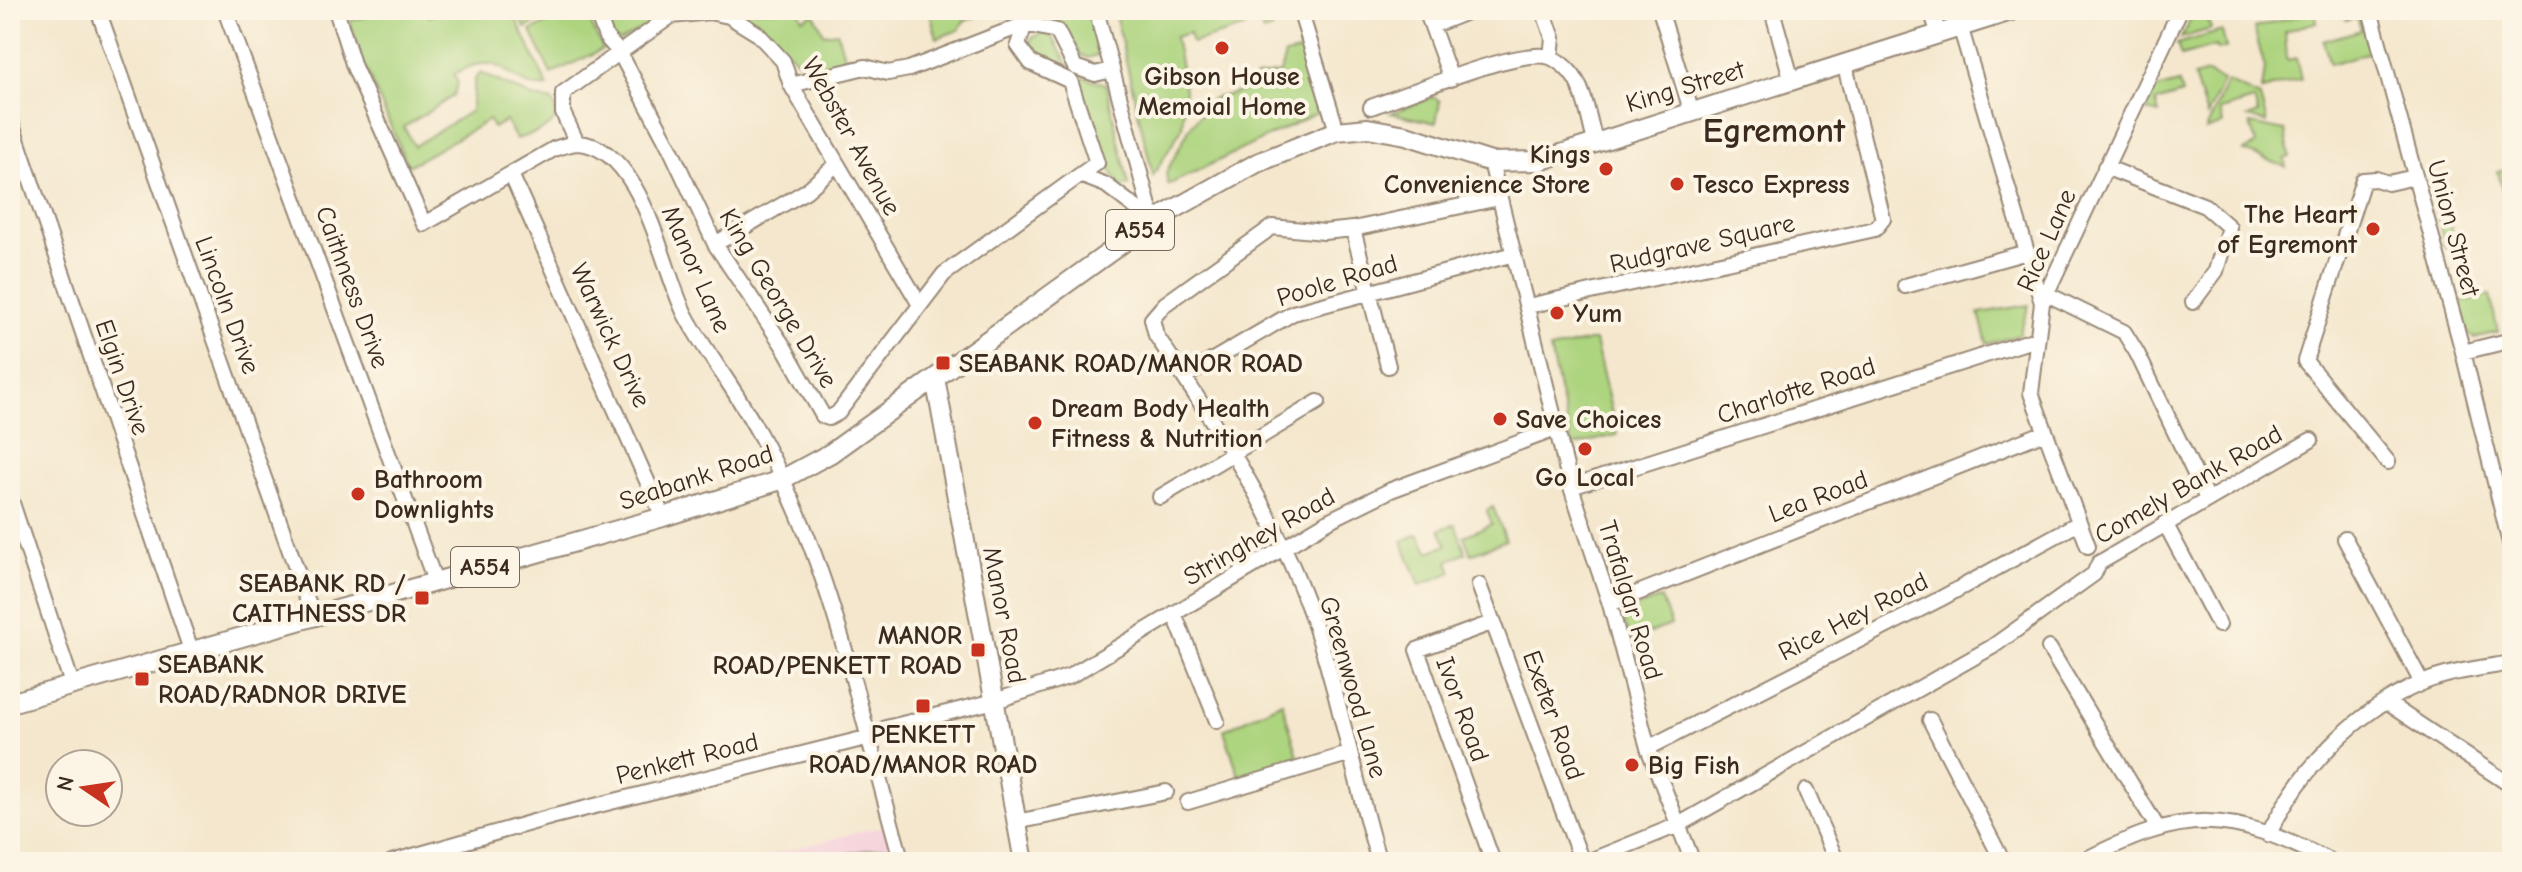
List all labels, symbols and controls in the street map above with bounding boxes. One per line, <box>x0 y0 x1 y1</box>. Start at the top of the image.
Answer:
marker: Gibson House Memoial Home <box>1213 39 1231 57</box>
street label: Webster Avenue <box>795 52 907 221</box>
street label: King Street <box>1622 54 1750 119</box>
place label: Gibson House Memoial Home <box>1138 62 1306 122</box>
district label: Egremont <box>1703 111 1846 151</box>
place label: Kings Convenience Store <box>1384 140 1590 200</box>
street label: Union Street <box>2420 157 2486 301</box>
marker: Kings Convenience Store <box>1597 160 1615 178</box>
place label: Tesco Express <box>1693 170 1850 200</box>
marker: Tesco Express <box>1668 175 1686 193</box>
street label: Rice Lane <box>2011 185 2083 296</box>
place label: The Heart of Egremont <box>2217 200 2357 260</box>
street label: Manor Lane <box>655 201 737 338</box>
street label: Caithness Drive <box>309 202 395 373</box>
street label: King George Drive <box>713 203 843 394</box>
street label: Rudgrave Square <box>1607 208 1798 280</box>
road number: A554 <box>1106 210 1174 250</box>
marker: The Heart of Egremont <box>2364 220 2382 238</box>
street label: Lincoln Drive <box>188 232 266 378</box>
street label: Poole Road <box>1273 248 1401 314</box>
street label: Warwick Drive <box>564 259 657 412</box>
place label: Yum <box>1573 299 1622 329</box>
marker: Yum <box>1548 304 1566 322</box>
street label: Elgin Drive <box>88 316 156 439</box>
place label: SEABANK ROAD/MANOR ROAD <box>959 349 1303 379</box>
street label: Charlotte Road <box>1713 351 1879 431</box>
marker: SEABANK ROAD/MANOR ROAD <box>934 354 952 372</box>
place label: Dream Body Health Fitness & Nutrition <box>1051 394 1270 454</box>
place label: Save Choices <box>1516 405 1661 435</box>
marker: Save Choices <box>1491 410 1509 428</box>
marker: Dream Body Health Fitness & Nutrition <box>1026 414 1044 432</box>
street label: Comely Bank Road <box>2089 419 2288 551</box>
street label: Seabank Road <box>616 439 777 517</box>
marker: Go Local <box>1576 440 1594 458</box>
place label: Go Local <box>1535 463 1635 493</box>
street label: Lea Road <box>1765 464 1872 530</box>
place label: Bathroom Downlights <box>374 465 494 525</box>
street label: Stringhey Road <box>1179 481 1340 592</box>
marker: Bathroom Downlights <box>349 485 367 503</box>
street label: Trafalgar Road <box>1592 517 1669 684</box>
street label: Manor Road <box>976 544 1032 686</box>
road number: A554 <box>451 547 519 587</box>
street label: Rice Hey Road <box>1774 566 1933 667</box>
place label: SEABANK RD / CAITHNESS DR <box>232 569 406 629</box>
marker: SEABANK RD / CAITHNESS DR <box>413 589 431 607</box>
street label: Greenwood Lane <box>1313 593 1393 781</box>
place label: MANOR ROAD/PENKETT ROAD <box>713 621 962 681</box>
marker: MANOR ROAD/PENKETT ROAD <box>969 641 987 659</box>
street label: Exeter Road <box>1516 647 1590 784</box>
place label: SEABANK ROAD/RADNOR DRIVE <box>158 650 406 710</box>
street label: Ivor Road <box>1429 653 1495 766</box>
marker: SEABANK ROAD/RADNOR DRIVE <box>133 670 151 688</box>
marker: PENKETT ROAD/MANOR ROAD <box>914 697 932 715</box>
place label: PENKETT ROAD/MANOR ROAD <box>809 720 1037 780</box>
street label: Penkett Road <box>613 727 762 791</box>
north arrow <box>44 748 124 828</box>
place label: Big Fish <box>1648 751 1740 781</box>
marker: Big Fish <box>1623 756 1641 774</box>
text: N <box>51 774 80 794</box>

